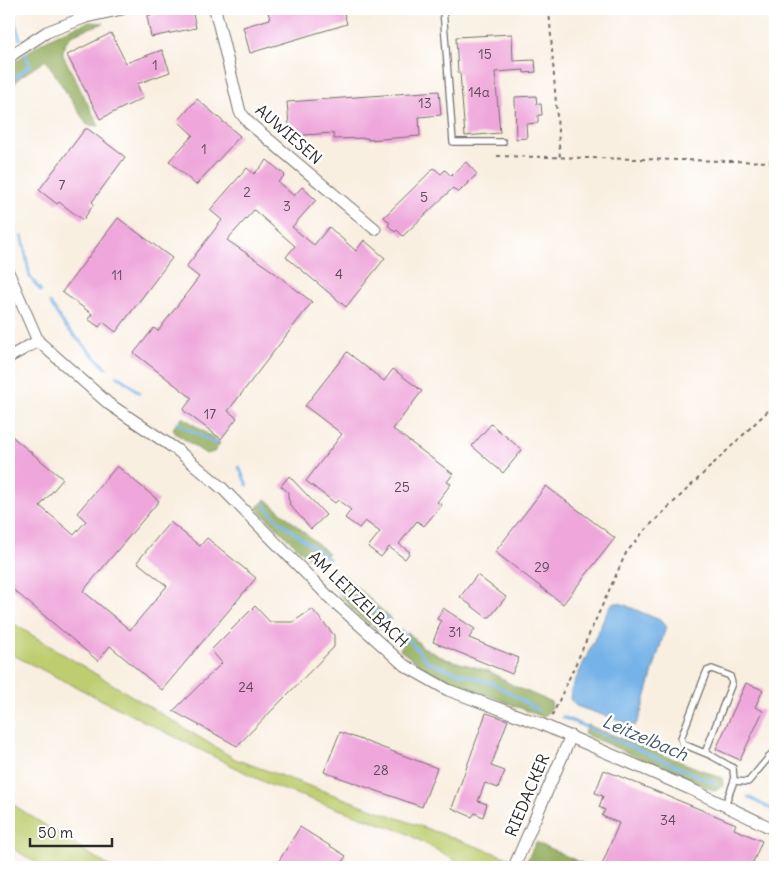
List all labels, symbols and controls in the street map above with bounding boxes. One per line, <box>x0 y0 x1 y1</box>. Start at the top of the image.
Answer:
house number: 15 <box>478 45 492 63</box>
house number: 1 <box>152 56 158 74</box>
house number: 14a <box>468 83 490 101</box>
house number: 13 <box>418 94 432 112</box>
street label: AUWIESEN <box>252 100 326 168</box>
house number: 1 <box>201 140 207 158</box>
house number: 7 <box>59 176 66 194</box>
house number: 2 <box>243 183 251 201</box>
house number: 5 <box>420 188 428 206</box>
house number: 3 <box>283 197 291 215</box>
house number: 4 <box>335 265 343 283</box>
house number: 11 <box>111 266 123 284</box>
house number: 17 <box>204 405 216 423</box>
house number: 25 <box>394 478 410 496</box>
street label: AM LEITZELBACH <box>305 547 413 651</box>
house number: 29 <box>534 558 550 576</box>
house number: 31 <box>448 623 462 641</box>
house number: 24 <box>238 678 254 696</box>
water label: Leitzelbach <box>599 709 692 766</box>
street label: RIEDACKER <box>501 751 553 839</box>
house number: 28 <box>373 761 389 779</box>
house number: 34 <box>660 811 676 829</box>
scale bar <box>30 816 112 848</box>
text: 50 m <box>38 823 73 842</box>

